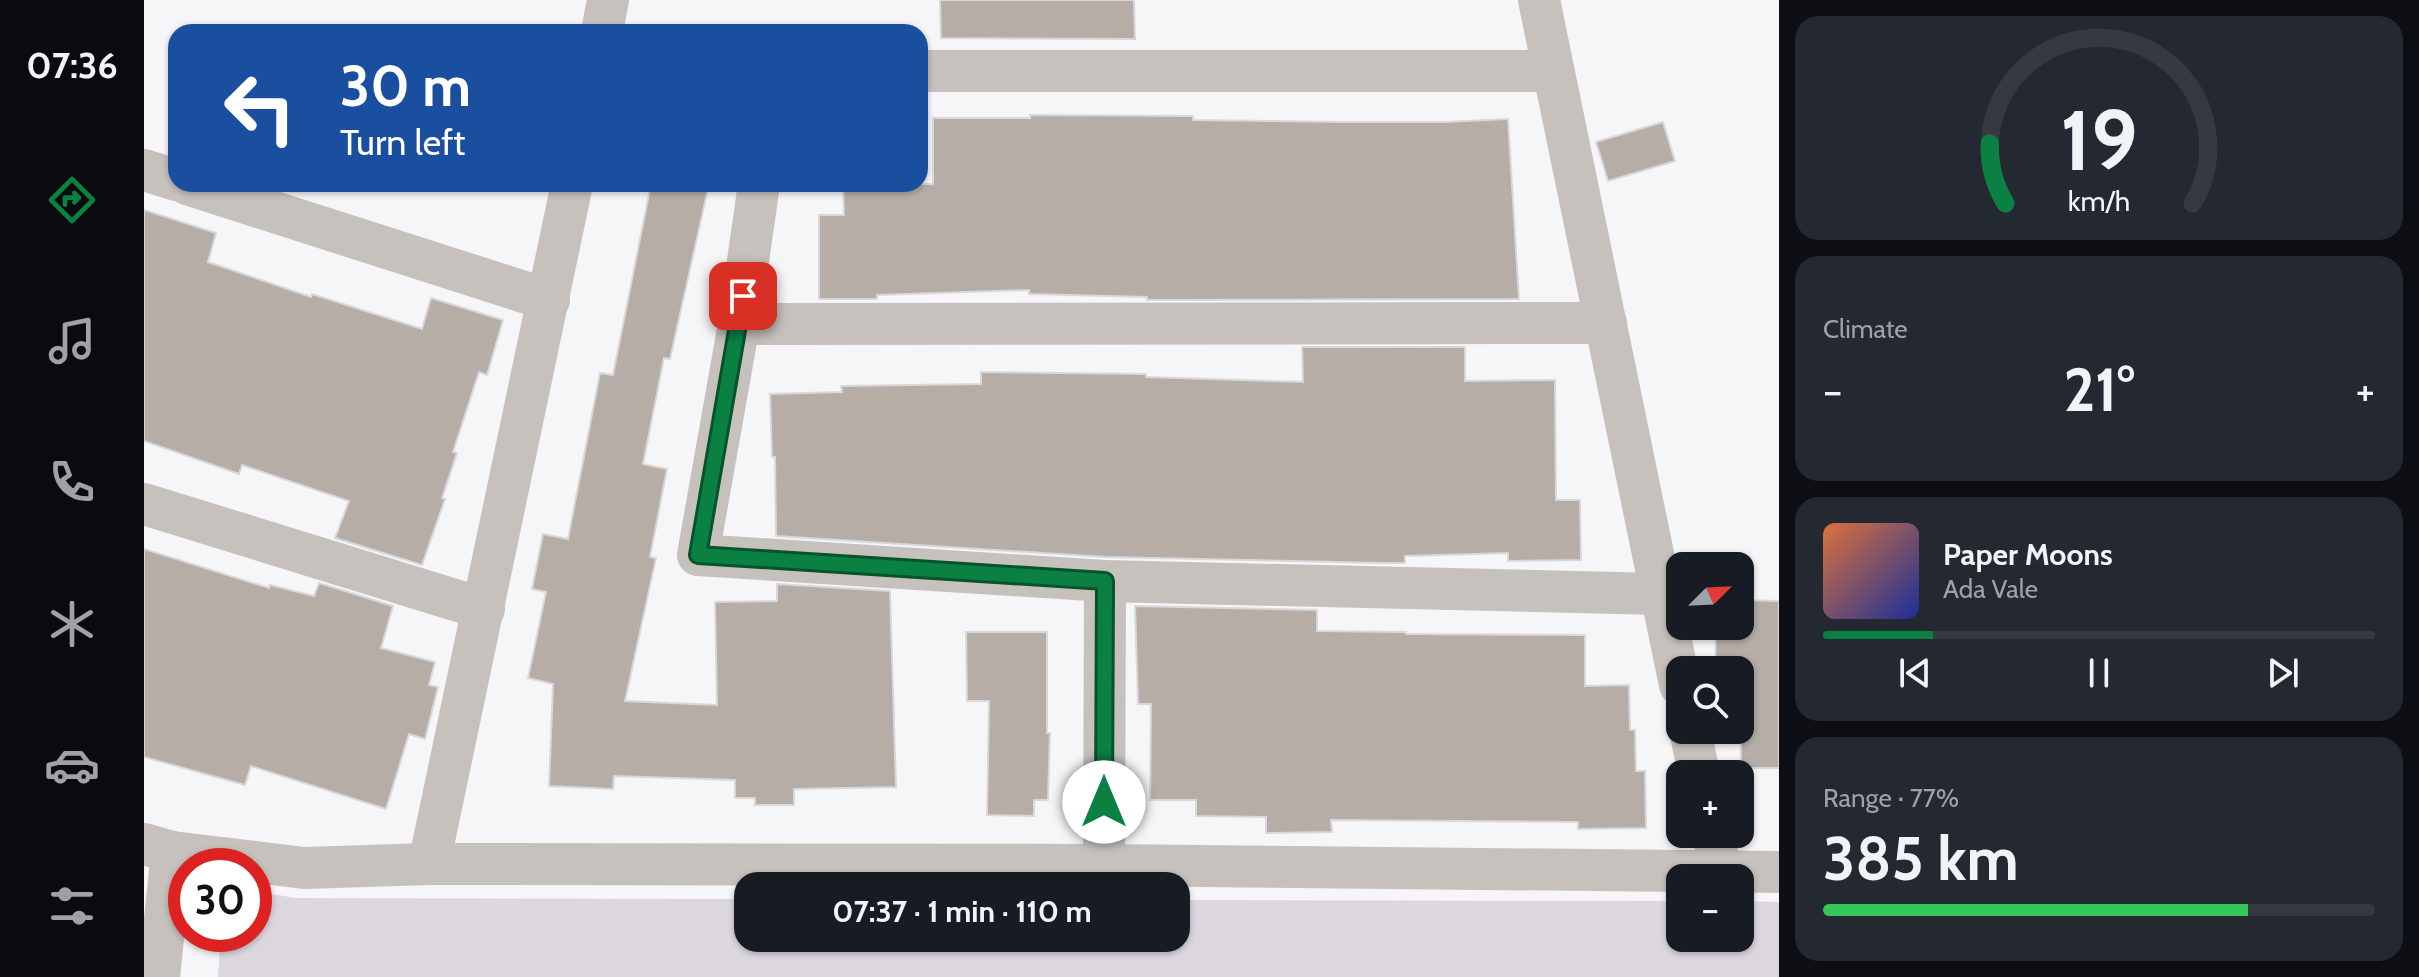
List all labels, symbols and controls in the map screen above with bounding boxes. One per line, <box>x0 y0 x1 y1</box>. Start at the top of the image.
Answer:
text: 07:36 <box>26 43 118 87</box>
text: 30 m <box>340 52 471 120</box>
icon: left <box>208 56 312 160</box>
text: 19 <box>2060 90 2138 191</box>
text: Turn left <box>340 120 465 164</box>
icon: directions <box>44 172 100 228</box>
text: km/h <box>2068 183 2130 218</box>
pin <box>709 262 777 330</box>
icon: arrive <box>721 274 765 318</box>
icon: music <box>44 313 100 369</box>
text: Climate <box>1823 313 1908 345</box>
text: 21° <box>2063 353 2135 426</box>
text: − <box>1823 364 1842 417</box>
text: + <box>2356 364 2375 417</box>
icon: phone <box>44 454 100 510</box>
text: Paper Moons <box>1943 536 2113 573</box>
north arrow <box>1666 552 1754 640</box>
map controls <box>1666 552 1754 952</box>
text: Ada Vale <box>1943 573 2038 605</box>
icon: climate <box>44 596 100 652</box>
icon: previous <box>1893 651 1937 695</box>
icon: pause <box>2077 651 2121 695</box>
icon: next <box>2261 651 2305 695</box>
button: search <box>1666 656 1754 744</box>
icon: car <box>44 737 100 793</box>
position arrow <box>1062 760 1146 844</box>
button: + <box>1666 760 1754 848</box>
text: Range · 77% <box>1823 782 1959 814</box>
text: 385 km <box>1823 822 2019 895</box>
speed limit sign: 30 <box>168 848 272 952</box>
button: − <box>1666 864 1754 952</box>
icon: filters <box>44 878 100 934</box>
text: 07:37 · 1 min · 110 m <box>832 893 1092 930</box>

